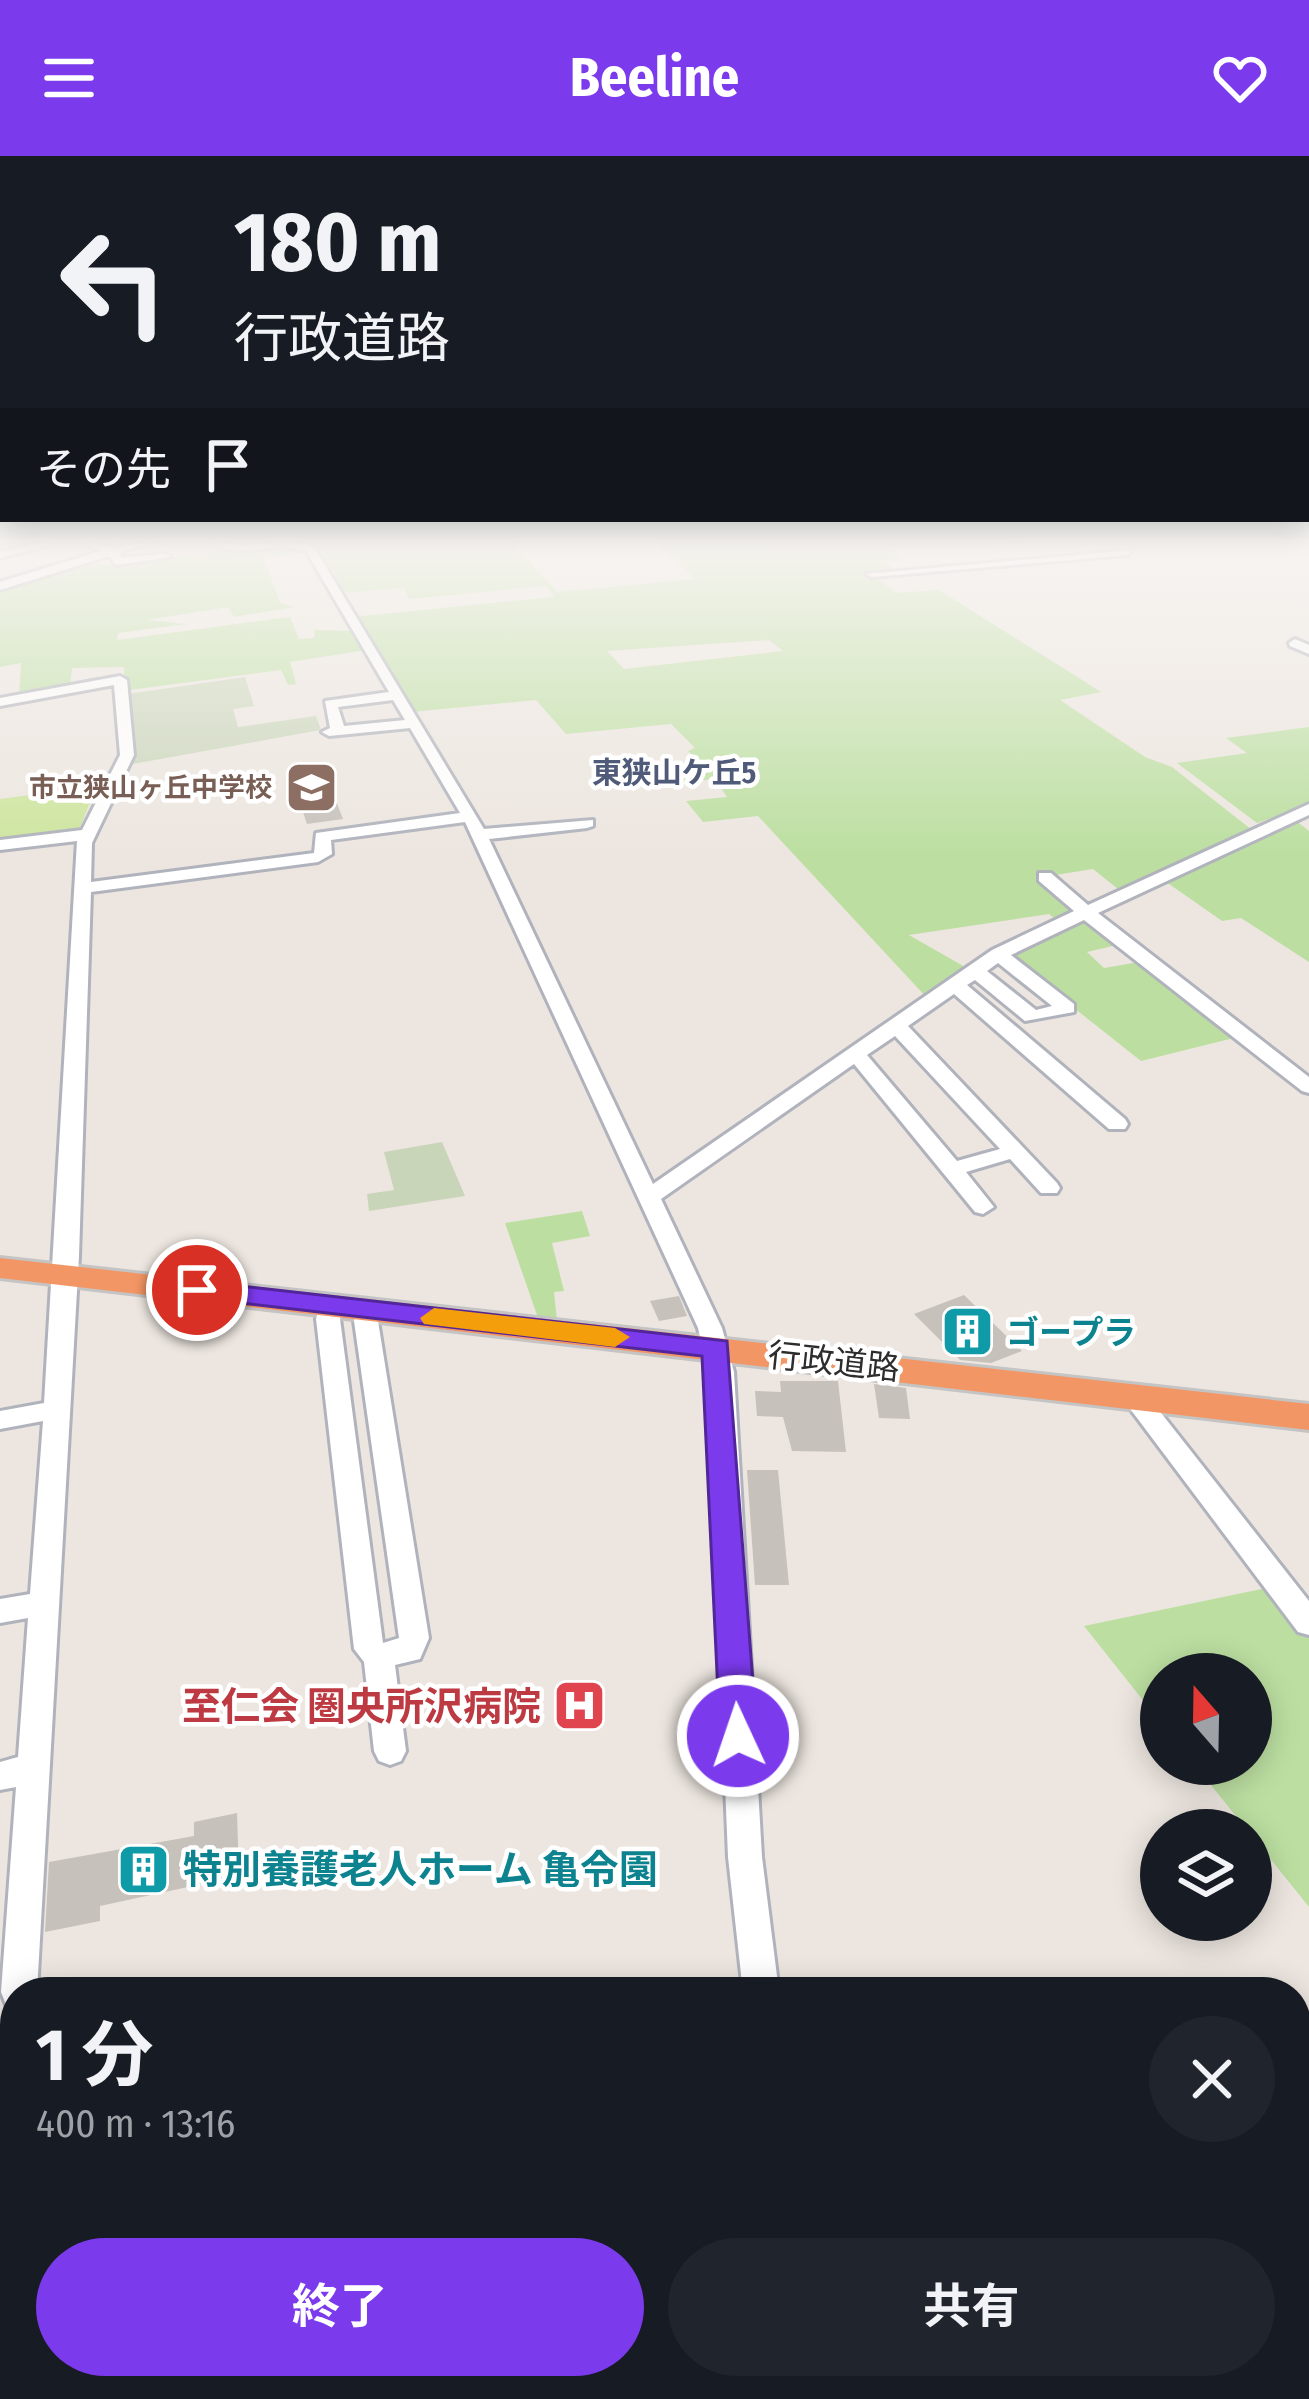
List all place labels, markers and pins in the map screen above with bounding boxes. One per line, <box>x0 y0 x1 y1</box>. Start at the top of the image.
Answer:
school or university icon: 市立狭山ヶ丘中学校 <box>283 760 339 816</box>
place label: 市立狭山ヶ丘中学校 <box>29 772 272 804</box>
pin <box>146 1239 248 1341</box>
building icon: ゴープラ <box>939 1304 995 1360</box>
place label: ゴープラ <box>1006 1313 1136 1353</box>
hospital icon: 至仁会 圏央所沢病院 <box>552 1678 608 1734</box>
place label: 至仁会 圏央所沢病院 <box>182 1684 541 1730</box>
building icon: 特別養護老人ホーム 亀令園 <box>116 1841 172 1897</box>
place label: 特別養護老人ホーム 亀令園 <box>183 1847 658 1893</box>

